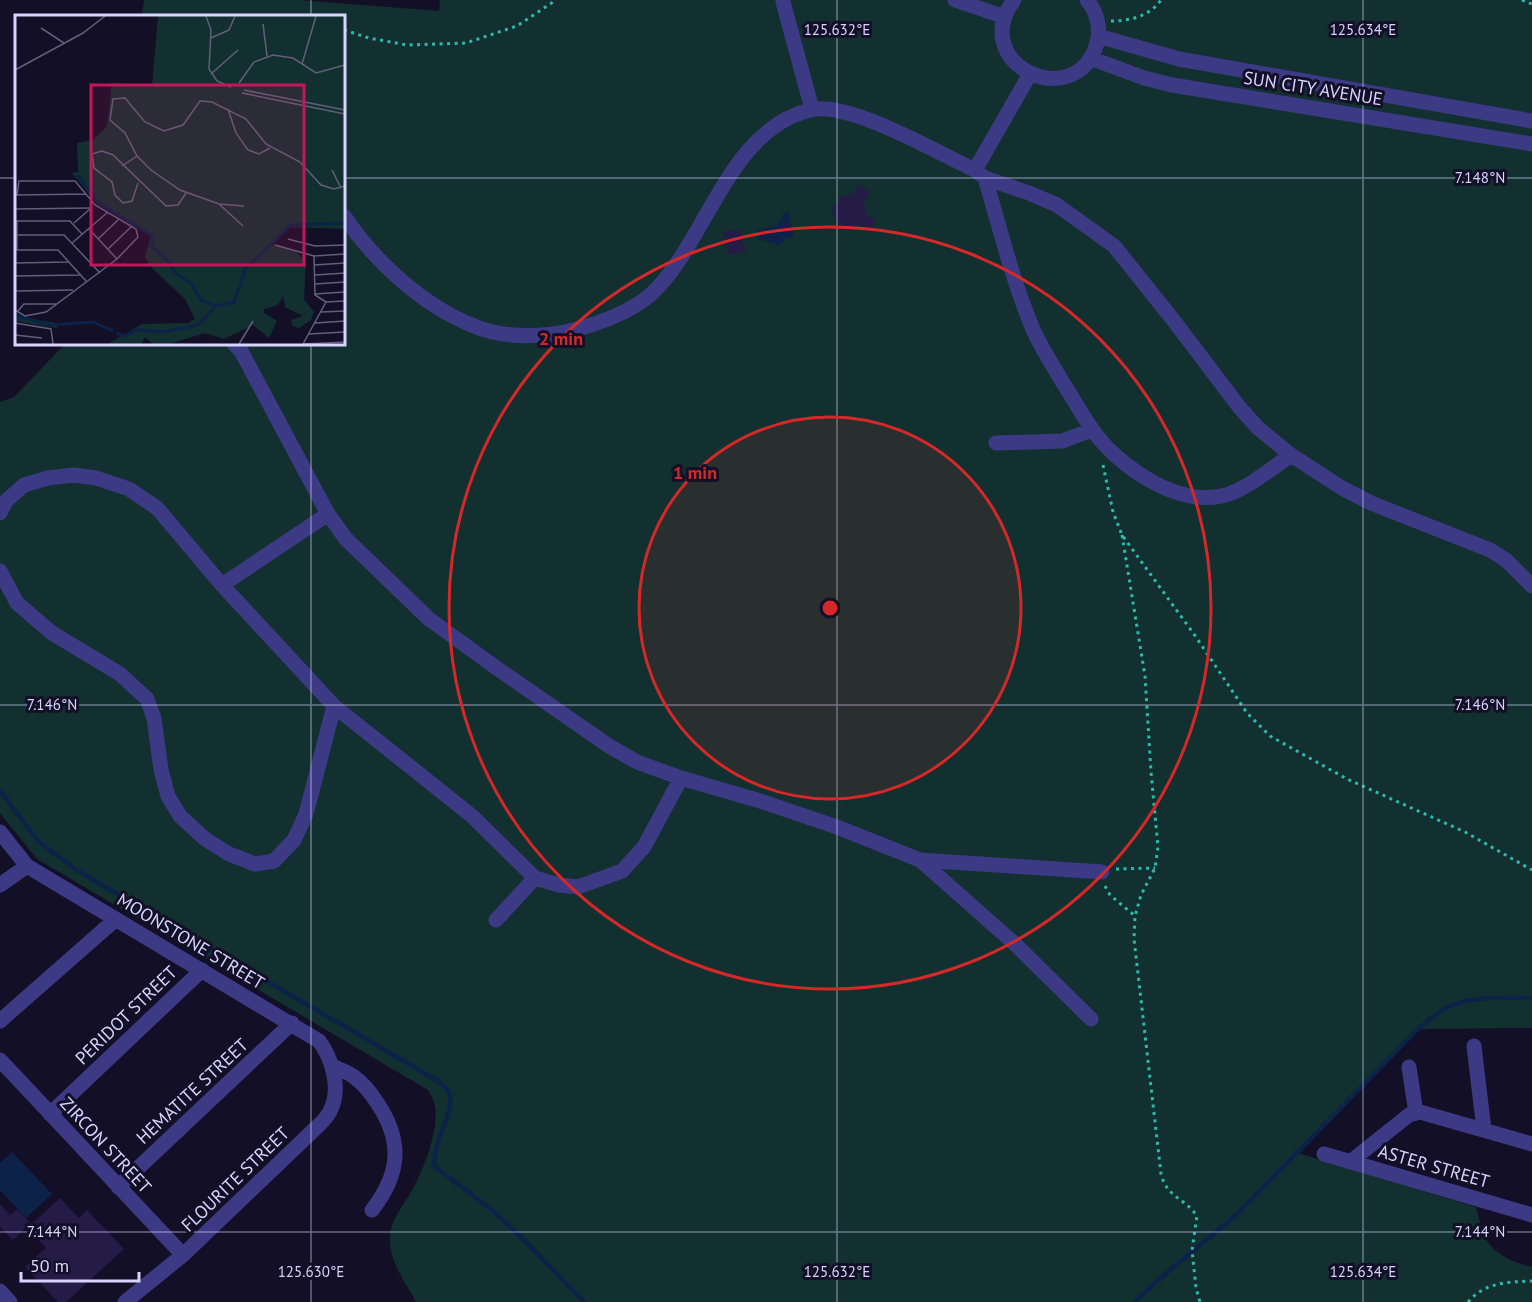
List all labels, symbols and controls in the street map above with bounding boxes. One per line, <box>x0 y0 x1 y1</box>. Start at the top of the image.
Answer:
inset map <box>15 15 345 345</box>
text: 125.632°E <box>804 20 870 39</box>
text: 125.634°E <box>1330 20 1396 39</box>
street label: SUN CITY AVENUE <box>1242 66 1384 110</box>
text: 7.148°N <box>1455 168 1505 187</box>
text: 2 min <box>539 327 583 350</box>
text: 1 min <box>673 461 717 484</box>
centre of rings <box>820 598 840 618</box>
text: 7.146°N <box>27 695 77 714</box>
text: 7.146°N <box>1455 695 1505 714</box>
street label: MOONSTONE STREET <box>113 888 269 994</box>
street label: PERIDOT STREET <box>70 961 182 1069</box>
street label: HEMATITE STREET <box>131 1033 253 1149</box>
street label: ZIRCON STREET <box>55 1092 157 1198</box>
street label: FLOURITE STREET <box>176 1122 294 1236</box>
street label: ASTER STREET <box>1376 1139 1492 1193</box>
text: 7.144°N <box>27 1222 77 1241</box>
text: 7.144°N <box>1455 1222 1505 1241</box>
scale bar <box>21 1245 140 1283</box>
text: 50 m <box>30 1254 69 1277</box>
text: 125.630°E <box>278 1262 344 1281</box>
text: 125.632°E <box>804 1262 870 1281</box>
text: 125.634°E <box>1330 1262 1396 1281</box>

